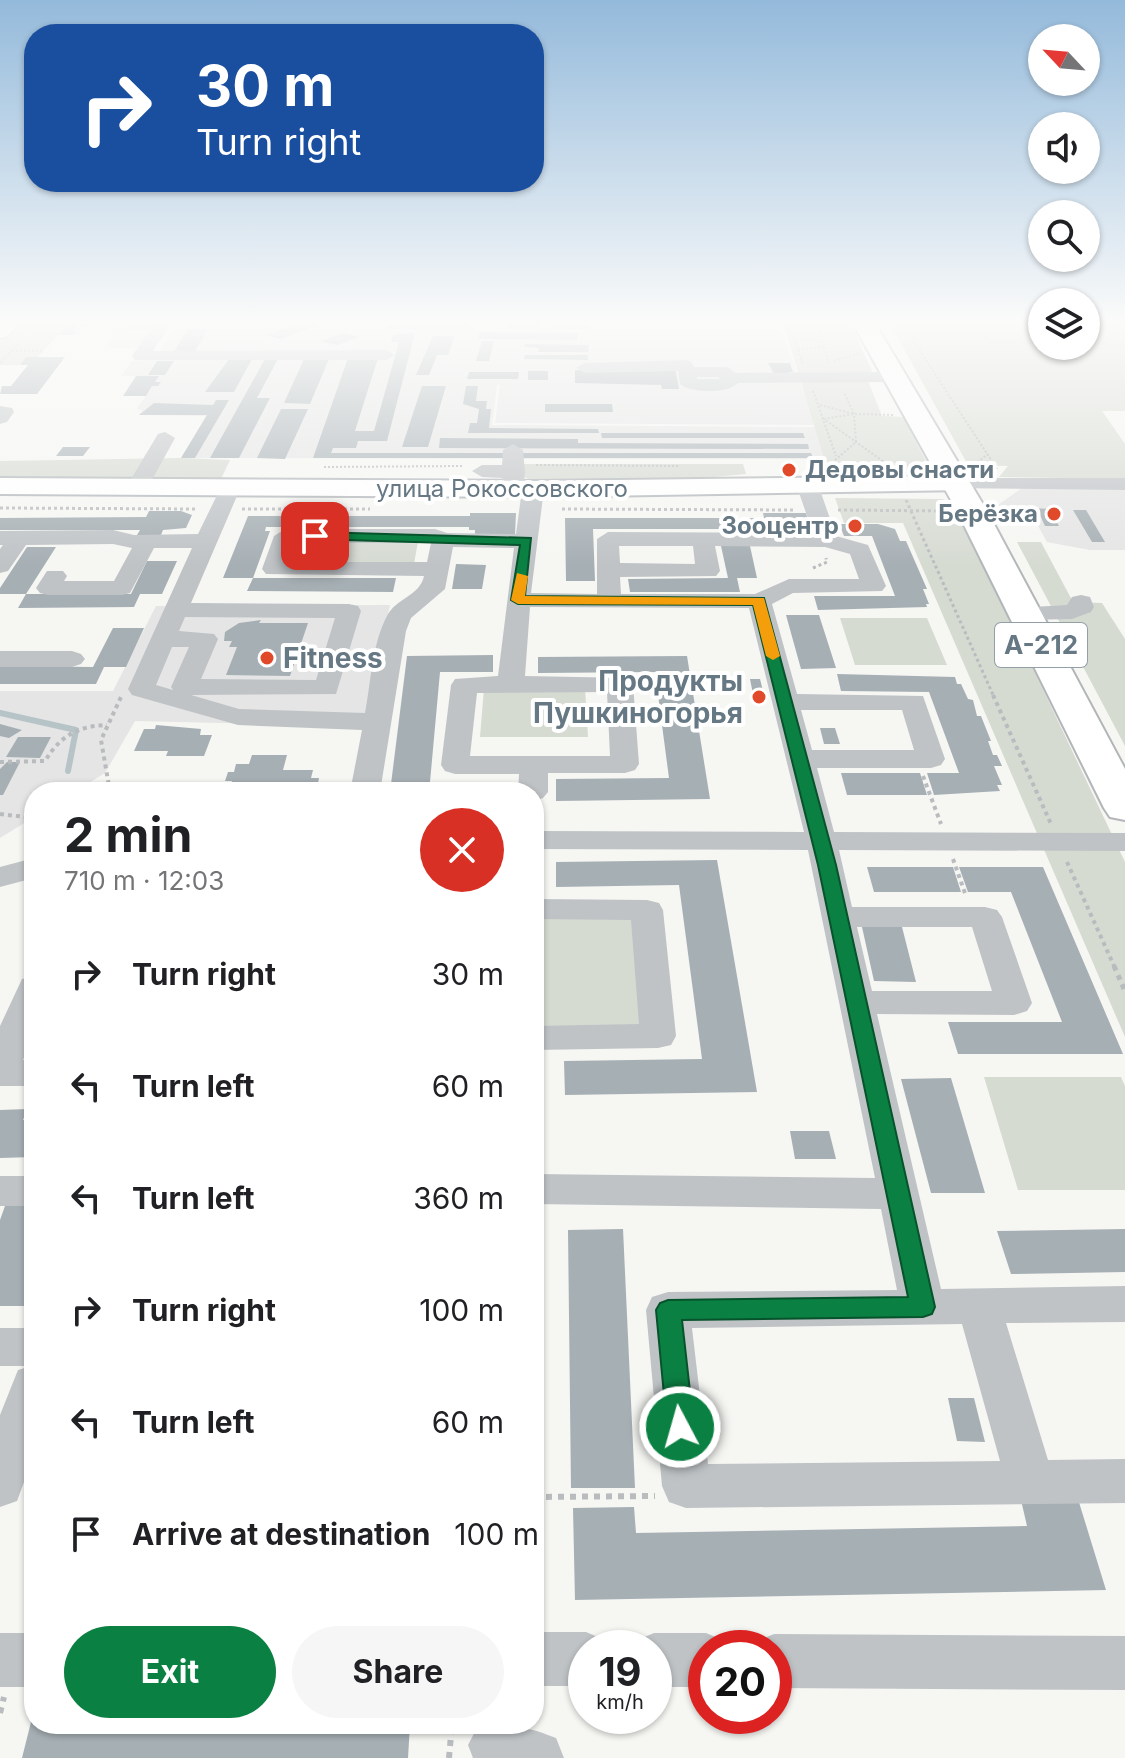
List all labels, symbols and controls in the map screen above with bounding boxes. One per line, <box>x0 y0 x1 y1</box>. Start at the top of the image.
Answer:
north arrow <box>1028 24 1100 96</box>
map controls <box>1028 24 1100 360</box>
text: 30 m <box>196 52 334 120</box>
icon: right <box>64 56 168 160</box>
button: sound <box>1028 112 1100 184</box>
text: Turn right <box>196 120 361 164</box>
button: search <box>1028 200 1100 272</box>
button: layers <box>1028 288 1100 360</box>
place label: Дедовы снасти <box>805 455 994 484</box>
marker: Дедовы снасти <box>780 461 798 479</box>
street label: улица Рокоссовского <box>376 474 628 503</box>
place label: Берёзка <box>938 499 1038 528</box>
pin <box>281 502 349 570</box>
marker: Берёзка <box>1045 505 1063 523</box>
place label: Зооцентр <box>722 511 839 540</box>
icon: arrive <box>293 514 337 558</box>
marker: Зооцентр <box>846 517 864 535</box>
road number: А-212 <box>995 623 1087 667</box>
place label: Fitness <box>283 641 383 675</box>
marker: Fitness <box>258 649 276 667</box>
place label: Продукты Пушкиногорья <box>533 664 743 730</box>
marker: Продукты Пушкиногорья <box>750 688 768 706</box>
text: 2 min <box>64 805 192 864</box>
button: close <box>420 808 504 892</box>
text: 710 m · 12:03 <box>64 865 224 896</box>
icon: right <box>64 952 108 996</box>
text: Turn right <box>132 956 276 992</box>
text: 30 m <box>432 956 504 992</box>
icon: left <box>64 1064 108 1108</box>
text: Turn left <box>132 1068 254 1104</box>
text: 60 m <box>432 1068 504 1104</box>
icon: left <box>64 1176 108 1220</box>
text: Turn left <box>132 1180 254 1216</box>
text: 360 m <box>413 1180 504 1216</box>
icon: right <box>64 1288 108 1332</box>
text: Turn right <box>132 1292 276 1328</box>
text: 100 m <box>419 1292 504 1328</box>
position arrow <box>638 1385 722 1469</box>
icon: left <box>64 1400 108 1444</box>
text: Turn left <box>132 1404 254 1440</box>
text: 60 m <box>432 1404 504 1440</box>
icon: arrive <box>64 1512 108 1556</box>
text: Arrive at destination <box>132 1516 430 1552</box>
text: 100 m <box>454 1516 539 1552</box>
button: Exit <box>64 1626 276 1718</box>
button: Share <box>292 1626 504 1718</box>
speed limit sign: 20 <box>688 1630 792 1734</box>
text: 19 <box>598 1647 642 1696</box>
text: km/h <box>596 1690 644 1714</box>

